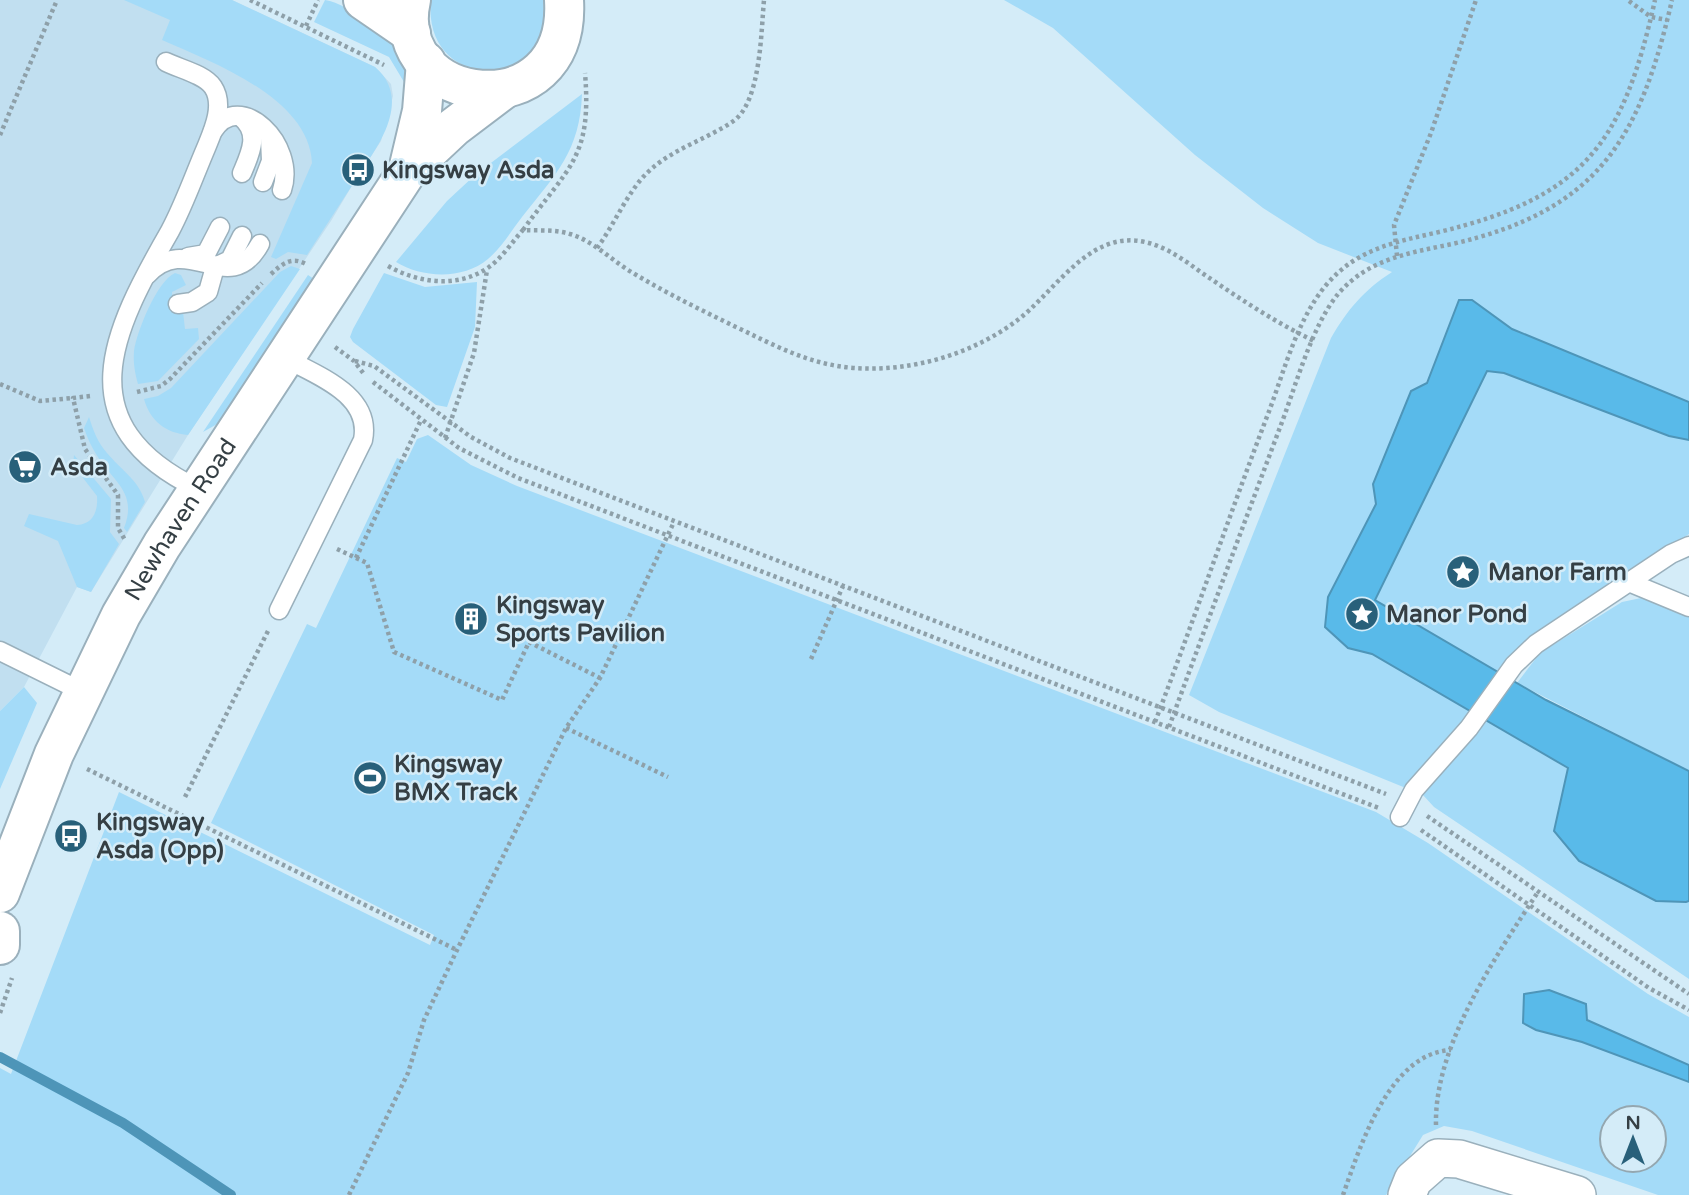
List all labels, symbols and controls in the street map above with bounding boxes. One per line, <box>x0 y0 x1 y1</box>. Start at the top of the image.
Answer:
bus stop icon: Kingsway Asda <box>339 151 377 189</box>
place label: Kingsway Asda <box>382 156 555 185</box>
street label: Newhaven Road <box>118 433 243 606</box>
supermarket icon: Asda <box>6 448 44 486</box>
place label: Asda <box>50 453 108 482</box>
place icon: Manor Farm <box>1444 553 1482 591</box>
place label: Manor Farm <box>1488 558 1627 587</box>
place label: Kingsway Sports Pavilion <box>496 591 665 648</box>
place icon: Manor Pond <box>1343 595 1381 633</box>
building icon: Kingsway Sports Pavilion <box>452 600 490 638</box>
place label: Manor Pond <box>1386 600 1527 629</box>
place label: Kingsway BMX Track <box>394 750 518 807</box>
sports icon: Kingsway BMX Track <box>351 759 389 797</box>
place label: Kingsway Asda (Opp) <box>96 808 224 865</box>
bus stop icon: Kingsway Asda (Opp) <box>52 817 90 855</box>
north arrow <box>1598 1104 1668 1174</box>
text: N <box>1625 1112 1641 1134</box>

